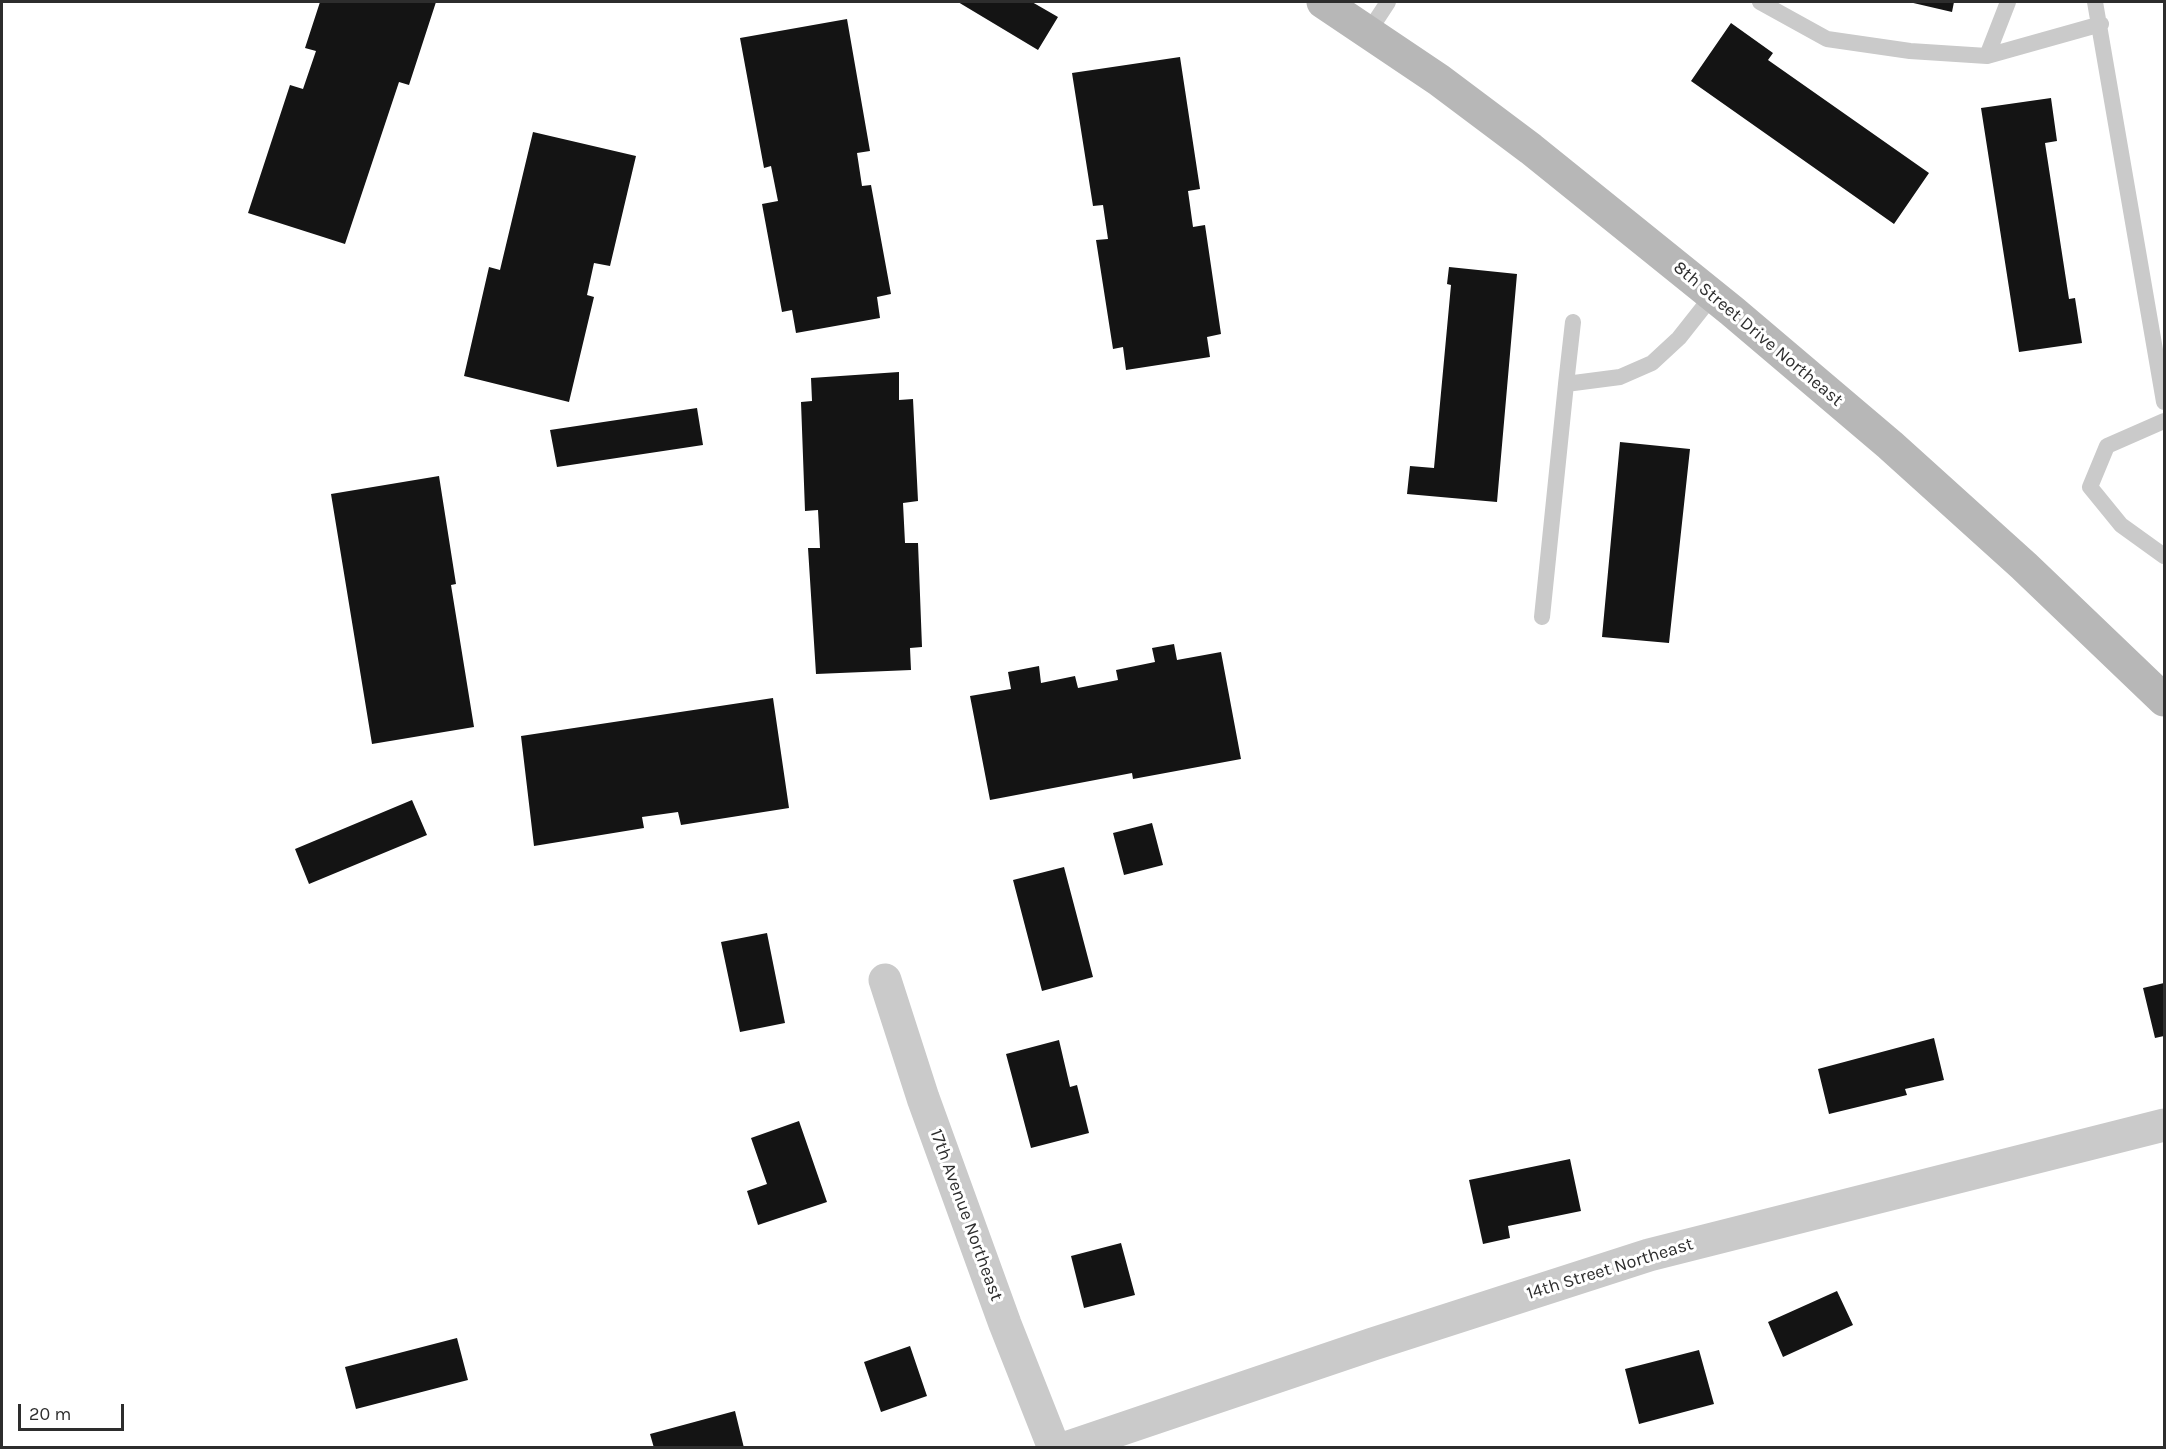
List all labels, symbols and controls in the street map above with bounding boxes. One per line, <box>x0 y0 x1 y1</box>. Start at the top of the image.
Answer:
street label: 8th Street Drive Northeast <box>1669 257 1847 411</box>
street label: 17th Avenue Northeast <box>925 1126 1007 1304</box>
street label: 14th Street Northeast <box>1524 1233 1696 1305</box>
scale bar <box>21 1392 128 1430</box>
text: 20 m <box>29 1403 71 1425</box>

